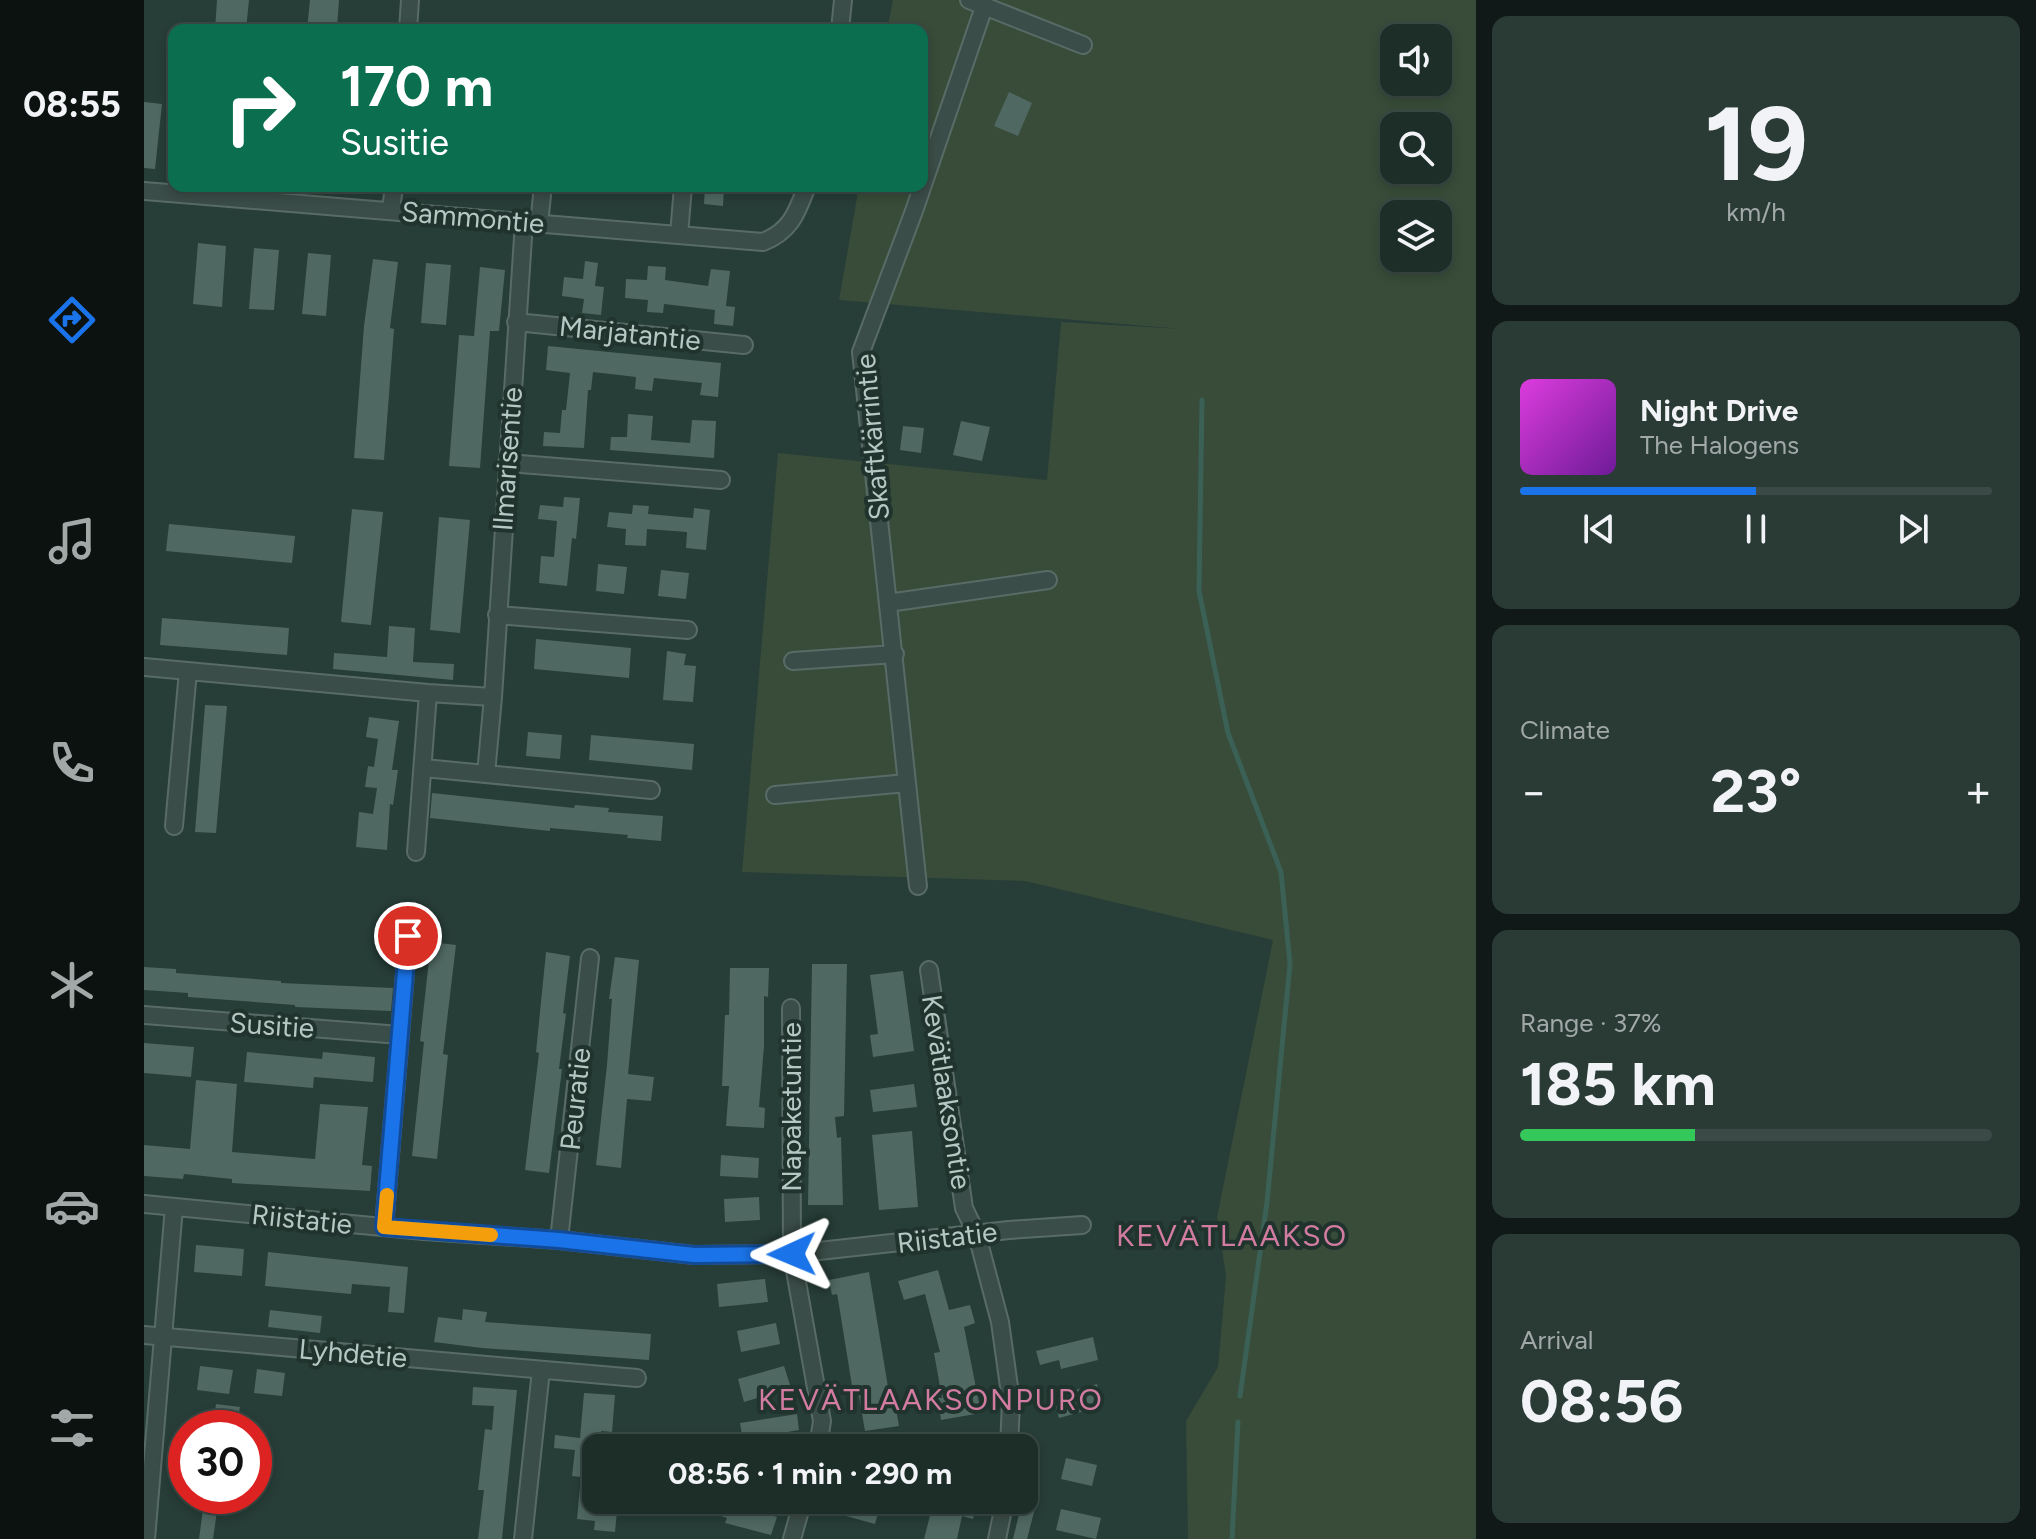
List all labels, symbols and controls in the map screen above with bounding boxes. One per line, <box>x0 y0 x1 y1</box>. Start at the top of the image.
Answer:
map controls <box>1380 24 1452 272</box>
button: sound <box>1380 24 1452 96</box>
text: 170 m <box>340 53 493 120</box>
icon: right <box>208 56 312 160</box>
text: 19 <box>1704 81 1808 206</box>
text: 08:55 <box>23 83 121 126</box>
button: search <box>1380 112 1452 184</box>
text: Susitie <box>340 121 449 164</box>
street label: Sammontie <box>400 194 546 240</box>
text: km/h <box>1726 196 1786 228</box>
button: layers <box>1380 200 1452 272</box>
icon: directions <box>44 292 100 348</box>
street label: Marjatantie <box>558 309 702 357</box>
street label: Skaftkärrintie <box>848 352 896 522</box>
street label: Ilmarisentie <box>485 386 529 532</box>
text: Night Drive <box>1640 392 1798 429</box>
text: The Halogens <box>1640 429 1799 461</box>
icon: previous <box>1577 507 1621 551</box>
icon: pause <box>1734 507 1778 551</box>
icon: next <box>1891 507 1935 551</box>
icon: music <box>44 513 100 569</box>
text: Climate <box>1520 714 1610 746</box>
icon: phone <box>44 735 100 791</box>
text: 23° <box>1711 755 1801 827</box>
text: − <box>1520 765 1547 818</box>
text: + <box>1965 765 1992 818</box>
pin <box>374 902 442 970</box>
icon: arrive <box>386 914 430 958</box>
icon: climate <box>44 957 100 1013</box>
street label: Kevätlaaksontie <box>915 992 979 1192</box>
street label: Susitie <box>229 1005 315 1045</box>
text: Range · 37% <box>1520 1007 1662 1039</box>
street label: Napaketuntie <box>774 1022 808 1192</box>
street label: Peuratie <box>553 1046 597 1152</box>
text: 185 km <box>1520 1048 1716 1120</box>
icon: car <box>44 1178 100 1234</box>
street label: Riistatie <box>250 1197 354 1241</box>
position arrow <box>750 1212 834 1296</box>
street label: Riistatie <box>895 1214 999 1260</box>
district label: KEVÄTLAAKSO <box>1116 1217 1348 1254</box>
text: Arrival <box>1520 1324 1593 1356</box>
street label: Lyhdetie <box>297 1331 409 1375</box>
text: 08:56 <box>1520 1365 1683 1437</box>
district label: KEVÄTLAAKSONPURO <box>758 1381 1104 1418</box>
icon: filters <box>44 1400 100 1456</box>
speed limit sign: 30 <box>168 1410 272 1514</box>
text: 08:56 · 1 min · 290 m <box>668 1455 952 1492</box>

